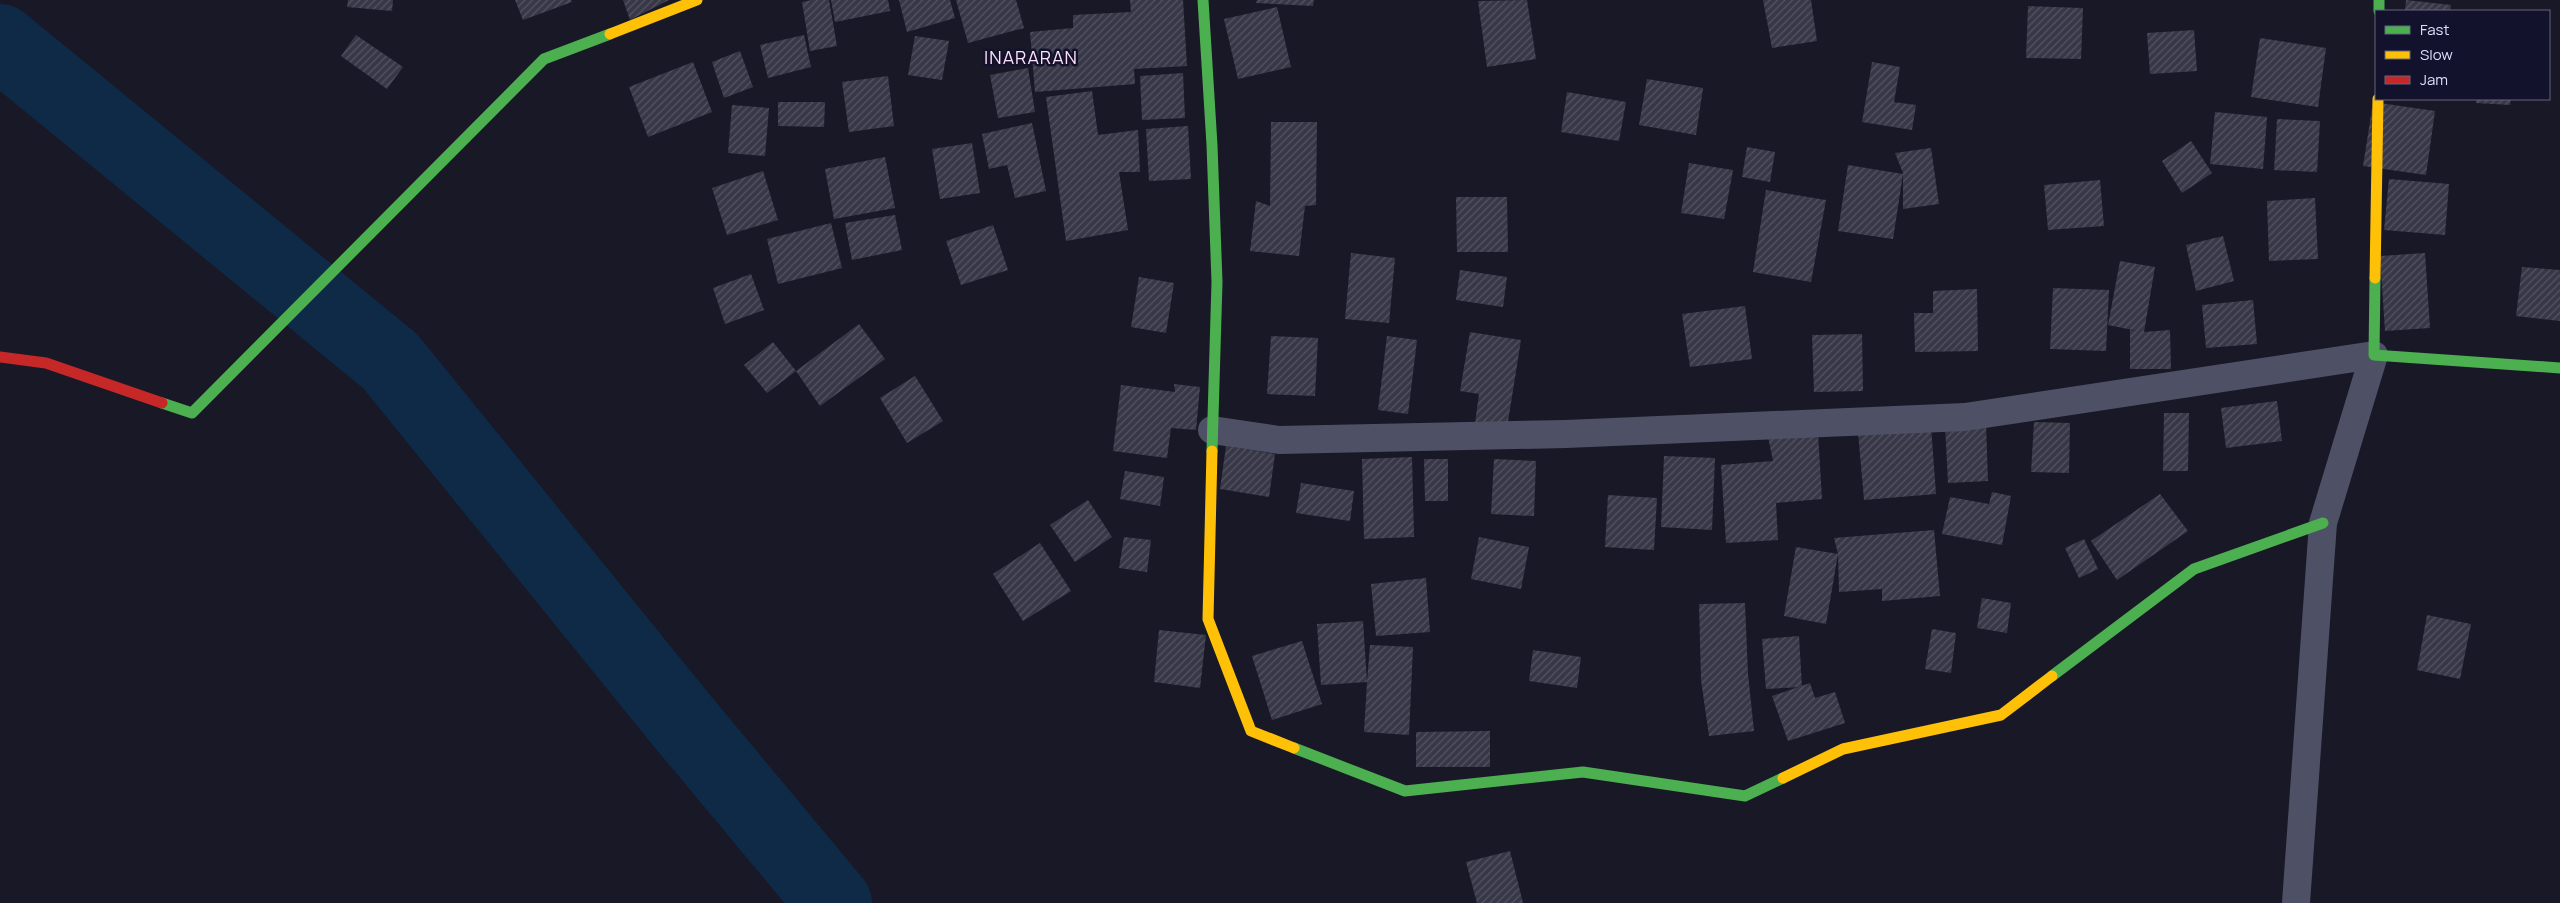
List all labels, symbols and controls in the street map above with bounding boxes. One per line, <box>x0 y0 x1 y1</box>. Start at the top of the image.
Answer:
legend <box>2375 10 2550 100</box>
text: Fast <box>2420 19 2449 40</box>
text: Slow <box>2420 44 2453 65</box>
district label: INARARAN <box>984 45 1078 69</box>
text: Jam <box>2420 69 2448 90</box>

